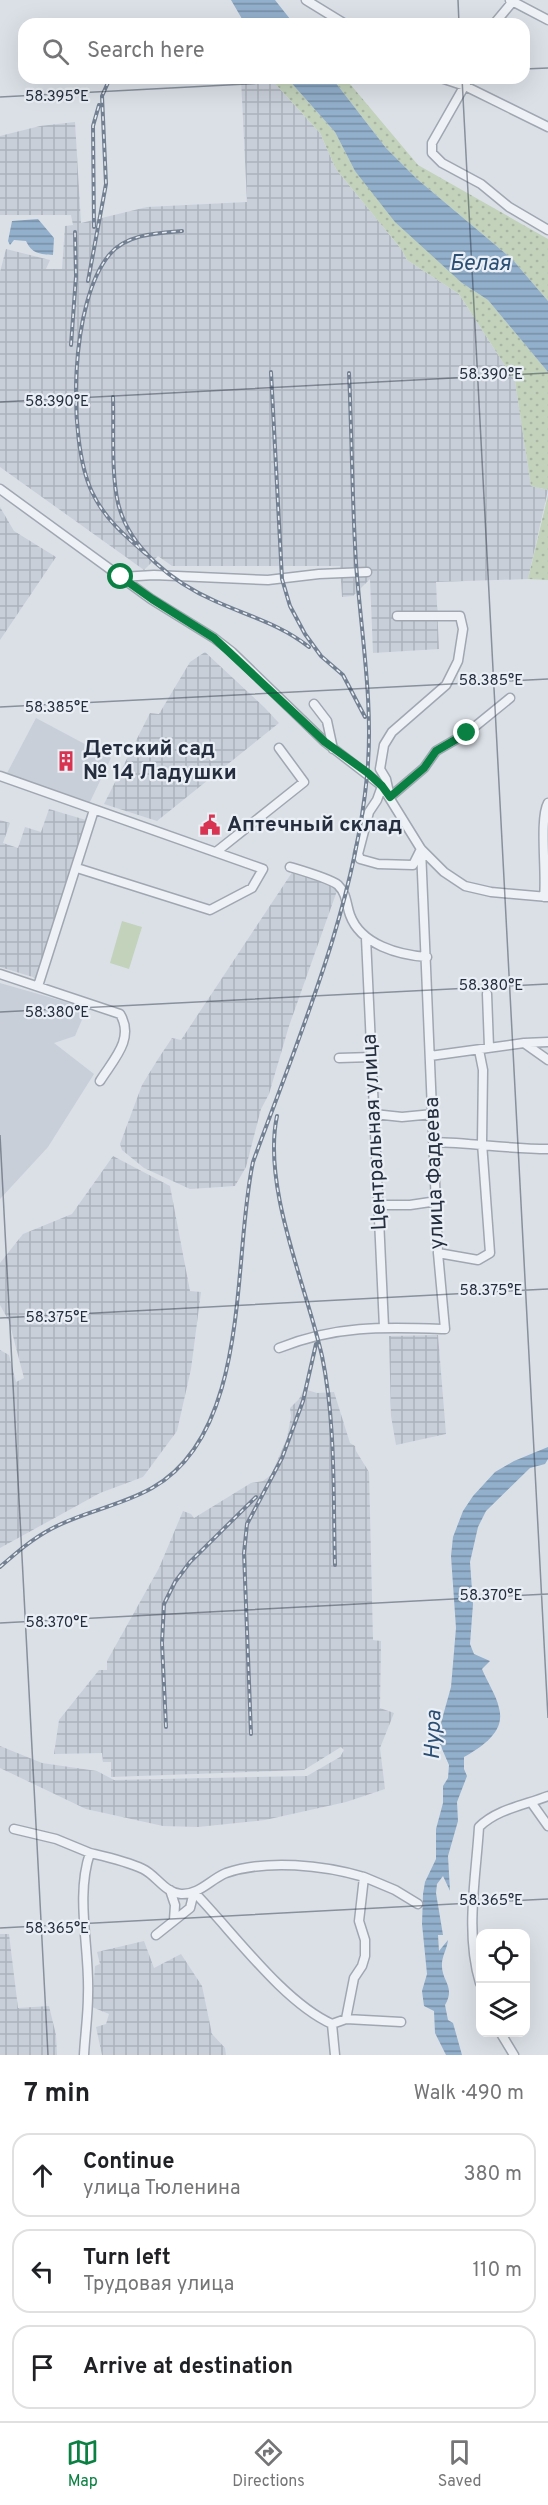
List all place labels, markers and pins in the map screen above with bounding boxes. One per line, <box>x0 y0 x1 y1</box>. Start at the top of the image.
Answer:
place label: Детский сад № 14 Ладушки <box>83 736 237 787</box>
building icon: Детский сад № 14 Ладушки <box>54 749 78 773</box>
place label: Аптечный склад <box>227 812 402 839</box>
public building icon: Аптечный склад <box>198 813 222 837</box>

